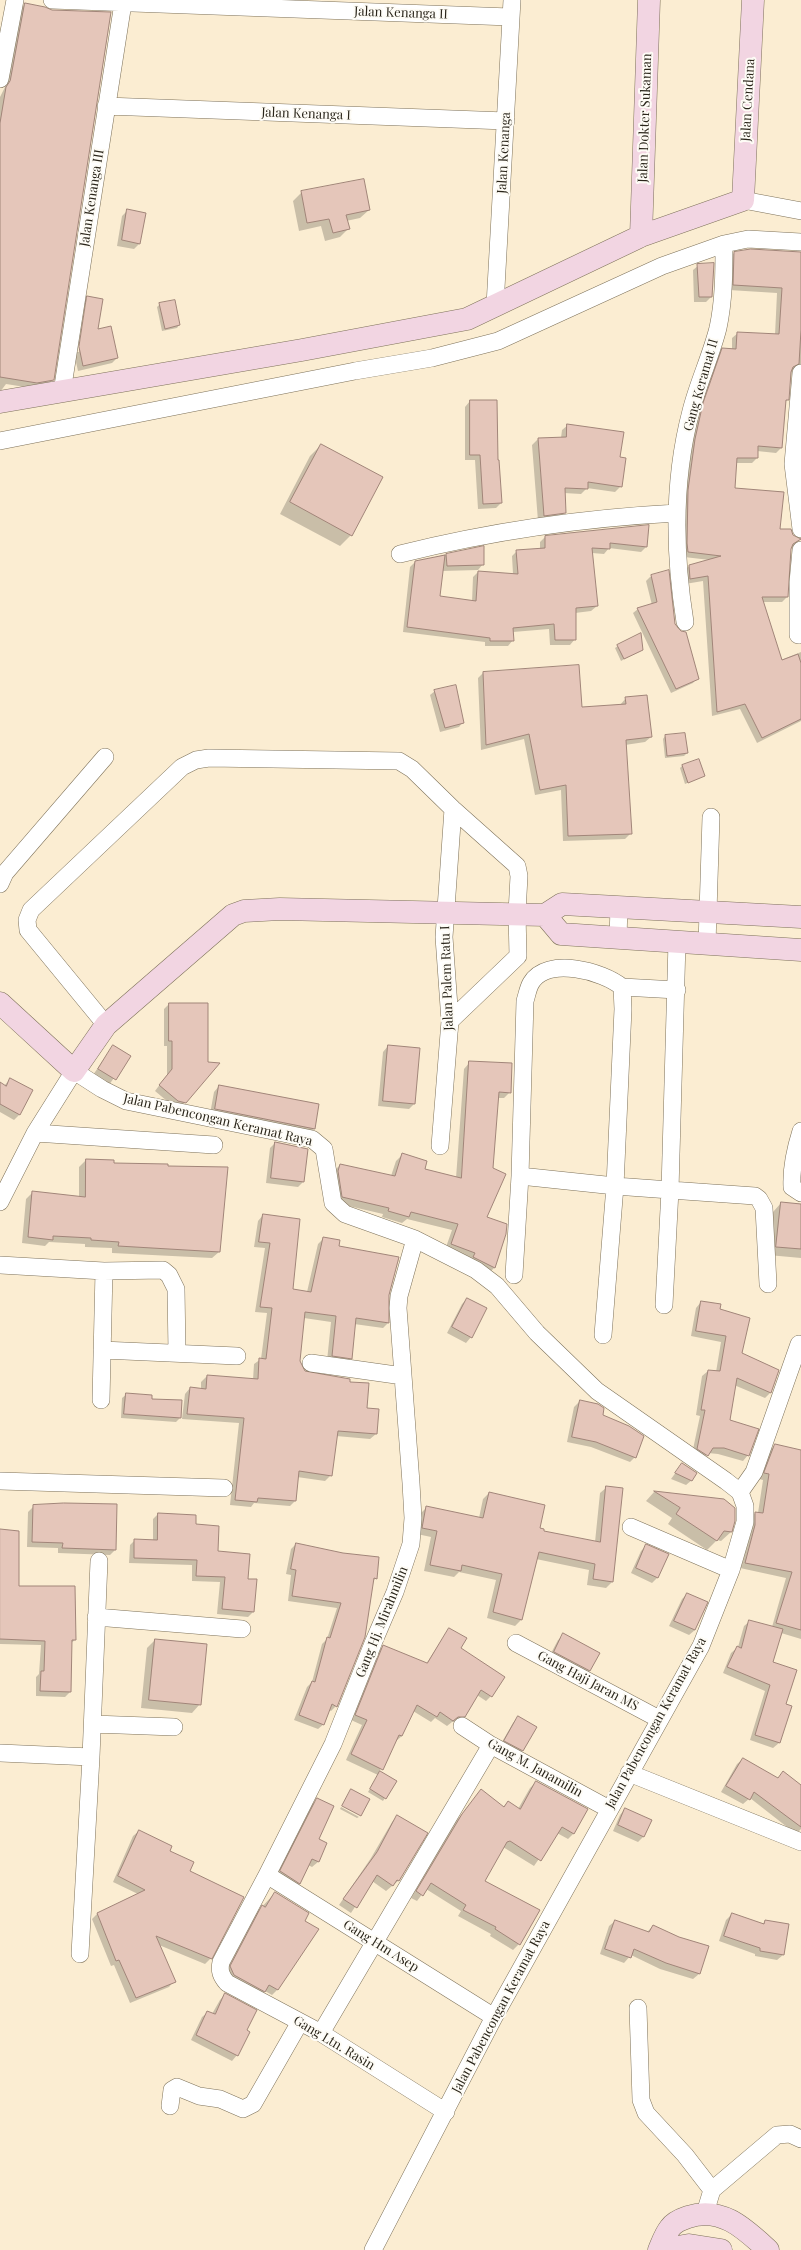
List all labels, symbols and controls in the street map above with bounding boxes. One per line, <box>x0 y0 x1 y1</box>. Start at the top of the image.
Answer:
street label: Jalan Kenanga II <box>354 4 448 22</box>
street label: Jalan Dokter Sukaman <box>635 53 655 183</box>
street label: Jalan Cendana <box>738 58 758 142</box>
street label: Jalan Kenanga I <box>261 105 351 123</box>
street label: Jalan Kenanga <box>494 112 514 194</box>
street label: Jalan Kenanga III <box>77 148 107 248</box>
street label: Gang Keramat II <box>680 337 722 433</box>
street label: Jalan Palem Ratu I <box>437 925 457 1031</box>
street label: Jalan Pabencongan Keramat Raya <box>122 1091 314 1149</box>
street label: Gang Hj. Mirahmilin <box>353 1564 411 1680</box>
street label: Jalan Pabencongan Keramat Raya <box>602 1635 710 1811</box>
street label: Gang Haji Jaran MS <box>535 1648 641 1714</box>
street label: Gang M. Janamilin <box>485 1735 585 1801</box>
street label: Gang Hm Asep <box>340 1917 422 1975</box>
street label: Jalan Pabencongan Keramat Raya <box>449 1918 553 2096</box>
street label: Gang Ltn. Rasin <box>291 2013 377 2073</box>

